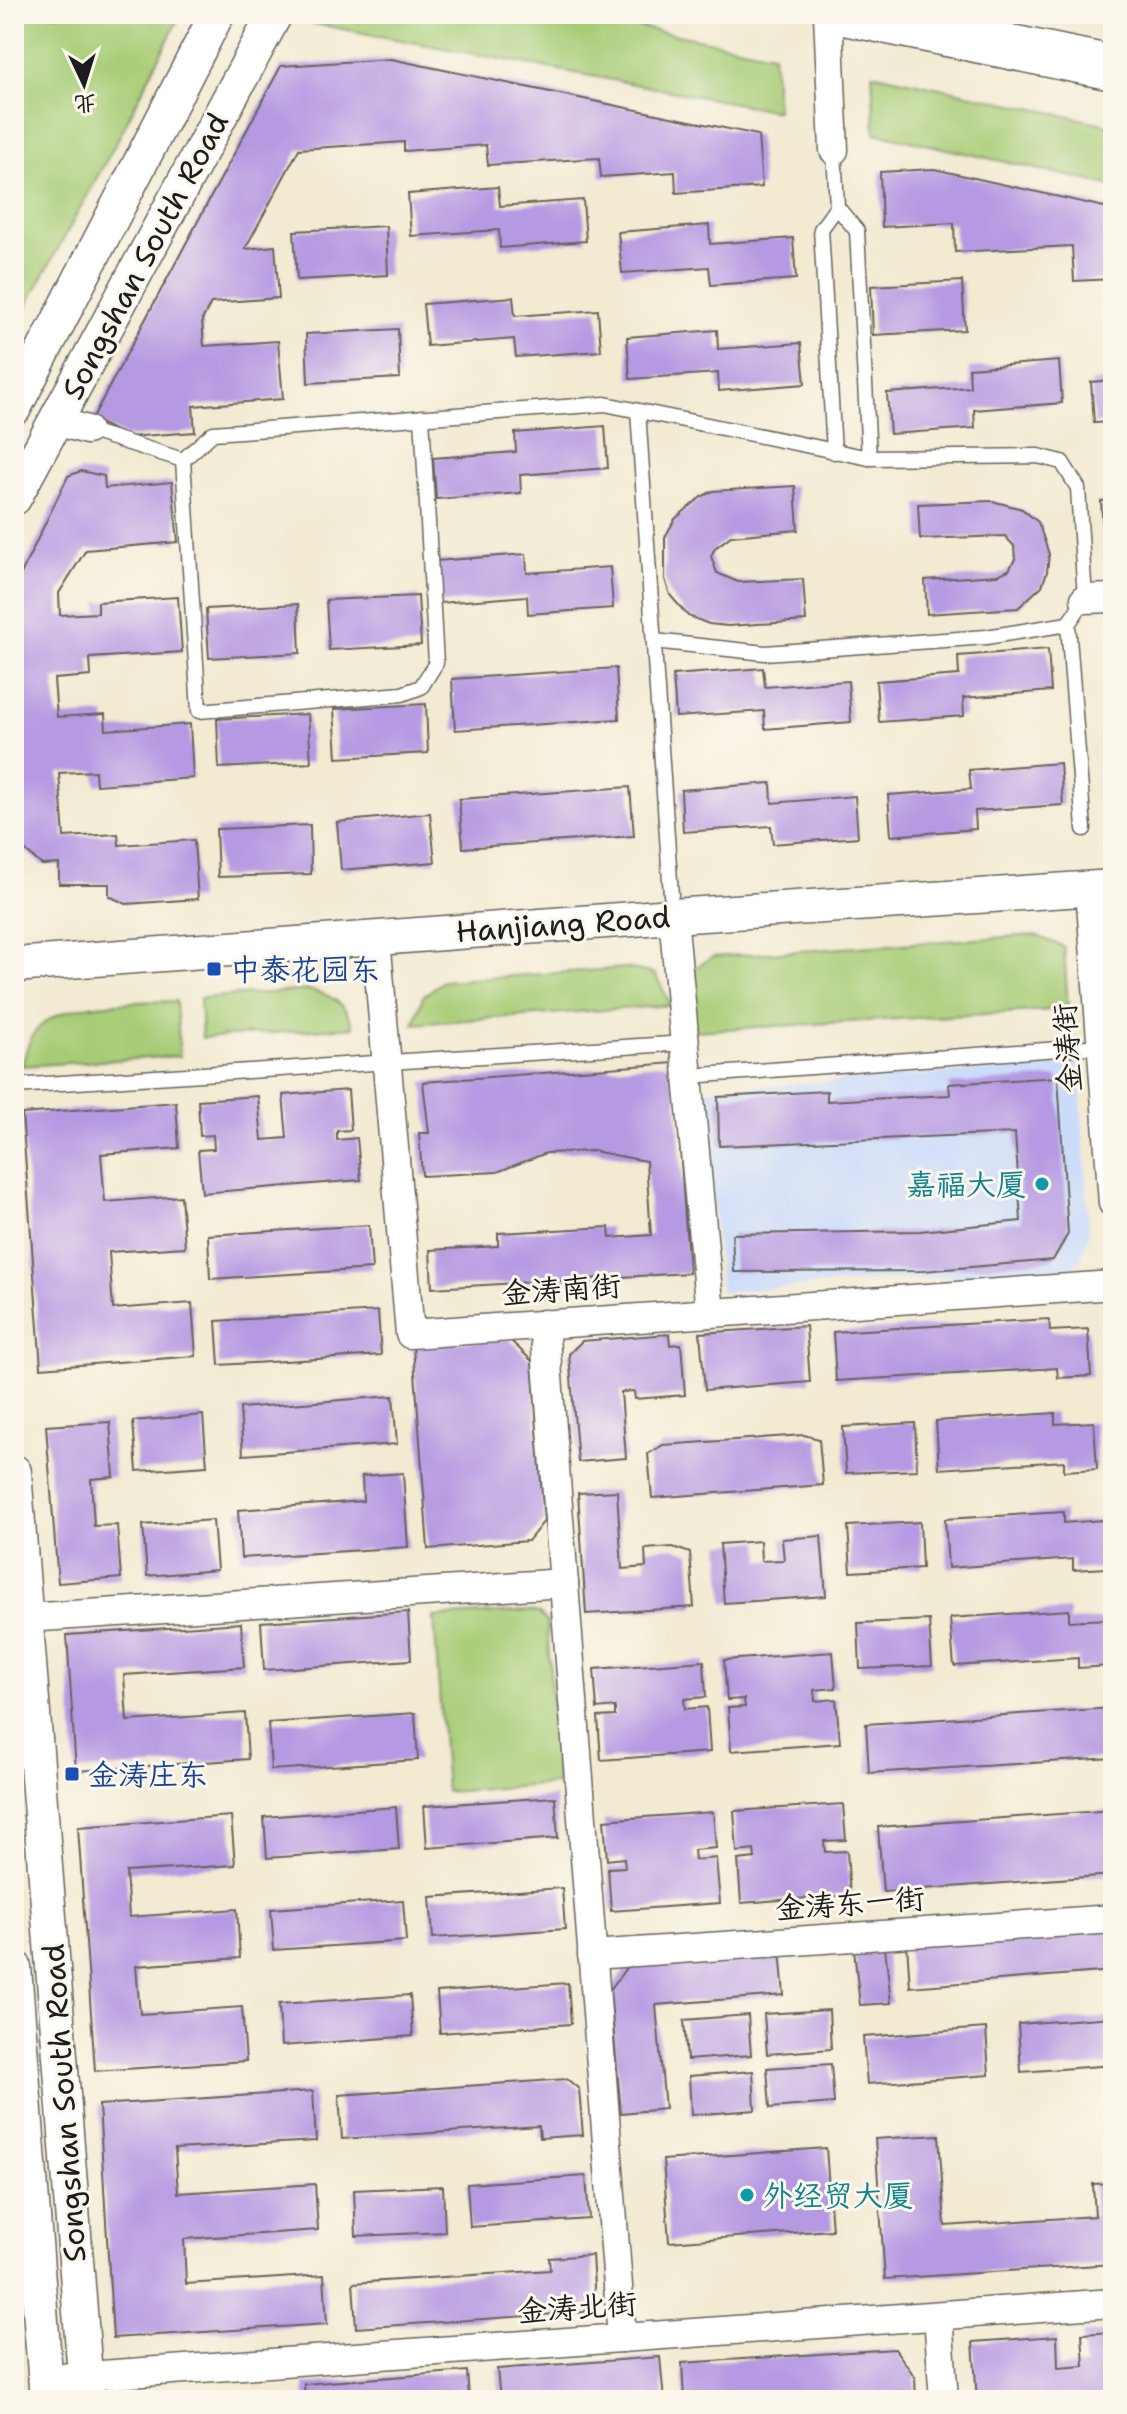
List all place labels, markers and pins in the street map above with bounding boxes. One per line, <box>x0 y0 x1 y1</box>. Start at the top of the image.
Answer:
place label: 中泰花园东 <box>230 949 380 990</box>
marker: 中泰花园东 <box>205 960 223 978</box>
place label: 嘉福大厦 <box>906 1164 1026 1205</box>
marker: 嘉福大厦 <box>1033 1175 1051 1193</box>
place label: 金涛庄东 <box>88 1754 208 1795</box>
marker: 金涛庄东 <box>63 1765 81 1783</box>
place label: 外经贸大厦 <box>763 2175 913 2216</box>
marker: 外经贸大厦 <box>738 2186 756 2204</box>

